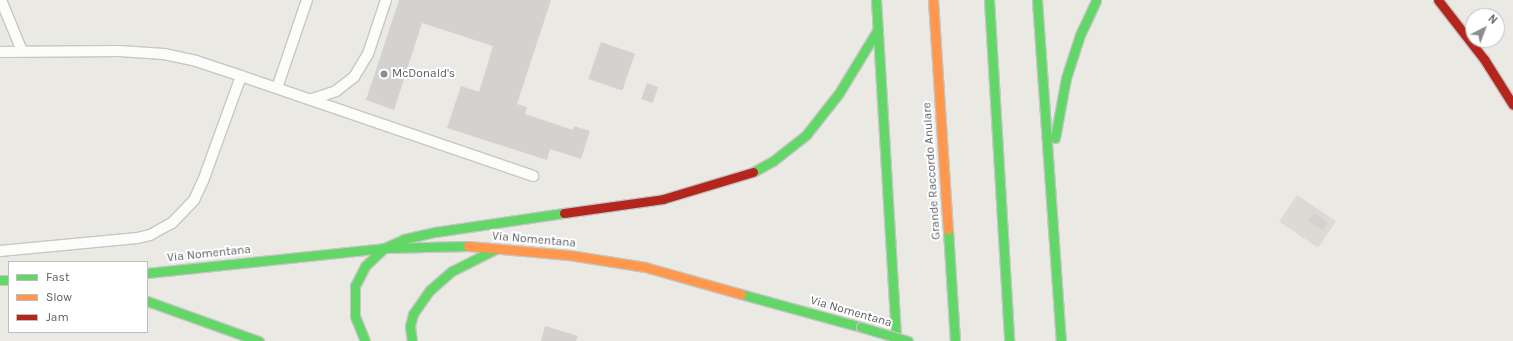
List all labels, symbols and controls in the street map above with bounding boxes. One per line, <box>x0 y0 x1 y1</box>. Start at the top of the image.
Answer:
north arrow <box>1465 8 1505 48</box>
text: N <box>1485 12 1500 27</box>
place label: McDonald's <box>392 67 455 81</box>
marker: McDonald's <box>379 69 389 79</box>
street label: Grande Raccordo Anulare <box>920 102 944 240</box>
street label: Via Nomentana <box>491 229 577 251</box>
street label: Via Nomentana <box>166 242 252 266</box>
legend <box>8 261 148 333</box>
text: Fast <box>46 270 69 284</box>
text: Slow <box>46 290 72 304</box>
street label: Via Nomentana <box>809 293 893 331</box>
text: Jam <box>46 310 69 324</box>

